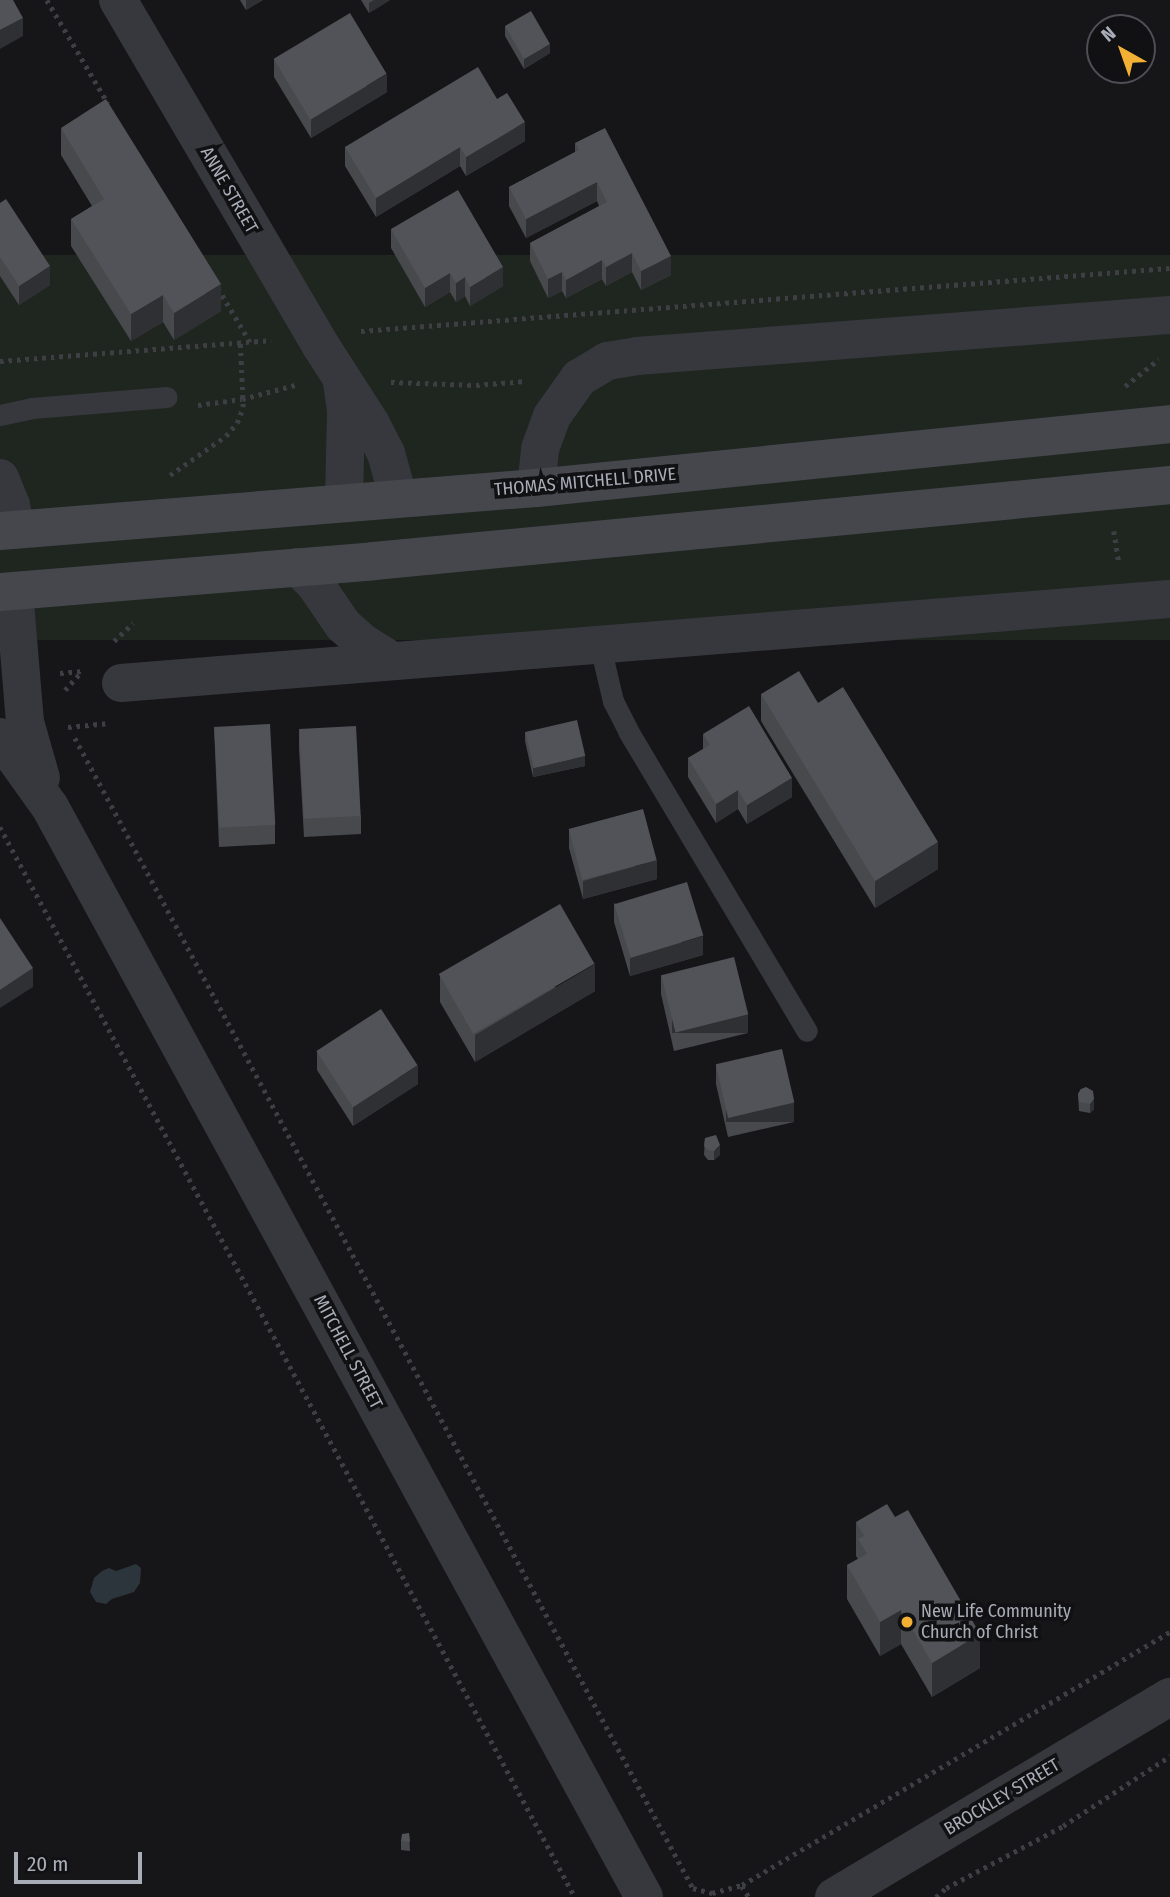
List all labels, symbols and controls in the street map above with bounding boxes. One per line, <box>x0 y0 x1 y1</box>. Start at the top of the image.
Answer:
north arrow <box>1086 14 1156 84</box>
text: N <box>1097 22 1120 47</box>
street label: ANNE STREET <box>196 143 262 237</box>
street label: THOMAS MITCHELL DRIVE <box>493 463 677 501</box>
street label: MITCHELL STREET <box>309 1291 387 1413</box>
place label: New Life Community Church of Christ <box>921 1601 1071 1644</box>
marker: New Life Community Church of Christ <box>899 1614 915 1630</box>
street label: BROCKLEY STREET <box>940 1754 1064 1840</box>
scale bar <box>18 1838 145 1882</box>
text: 20 m <box>27 1851 68 1877</box>

